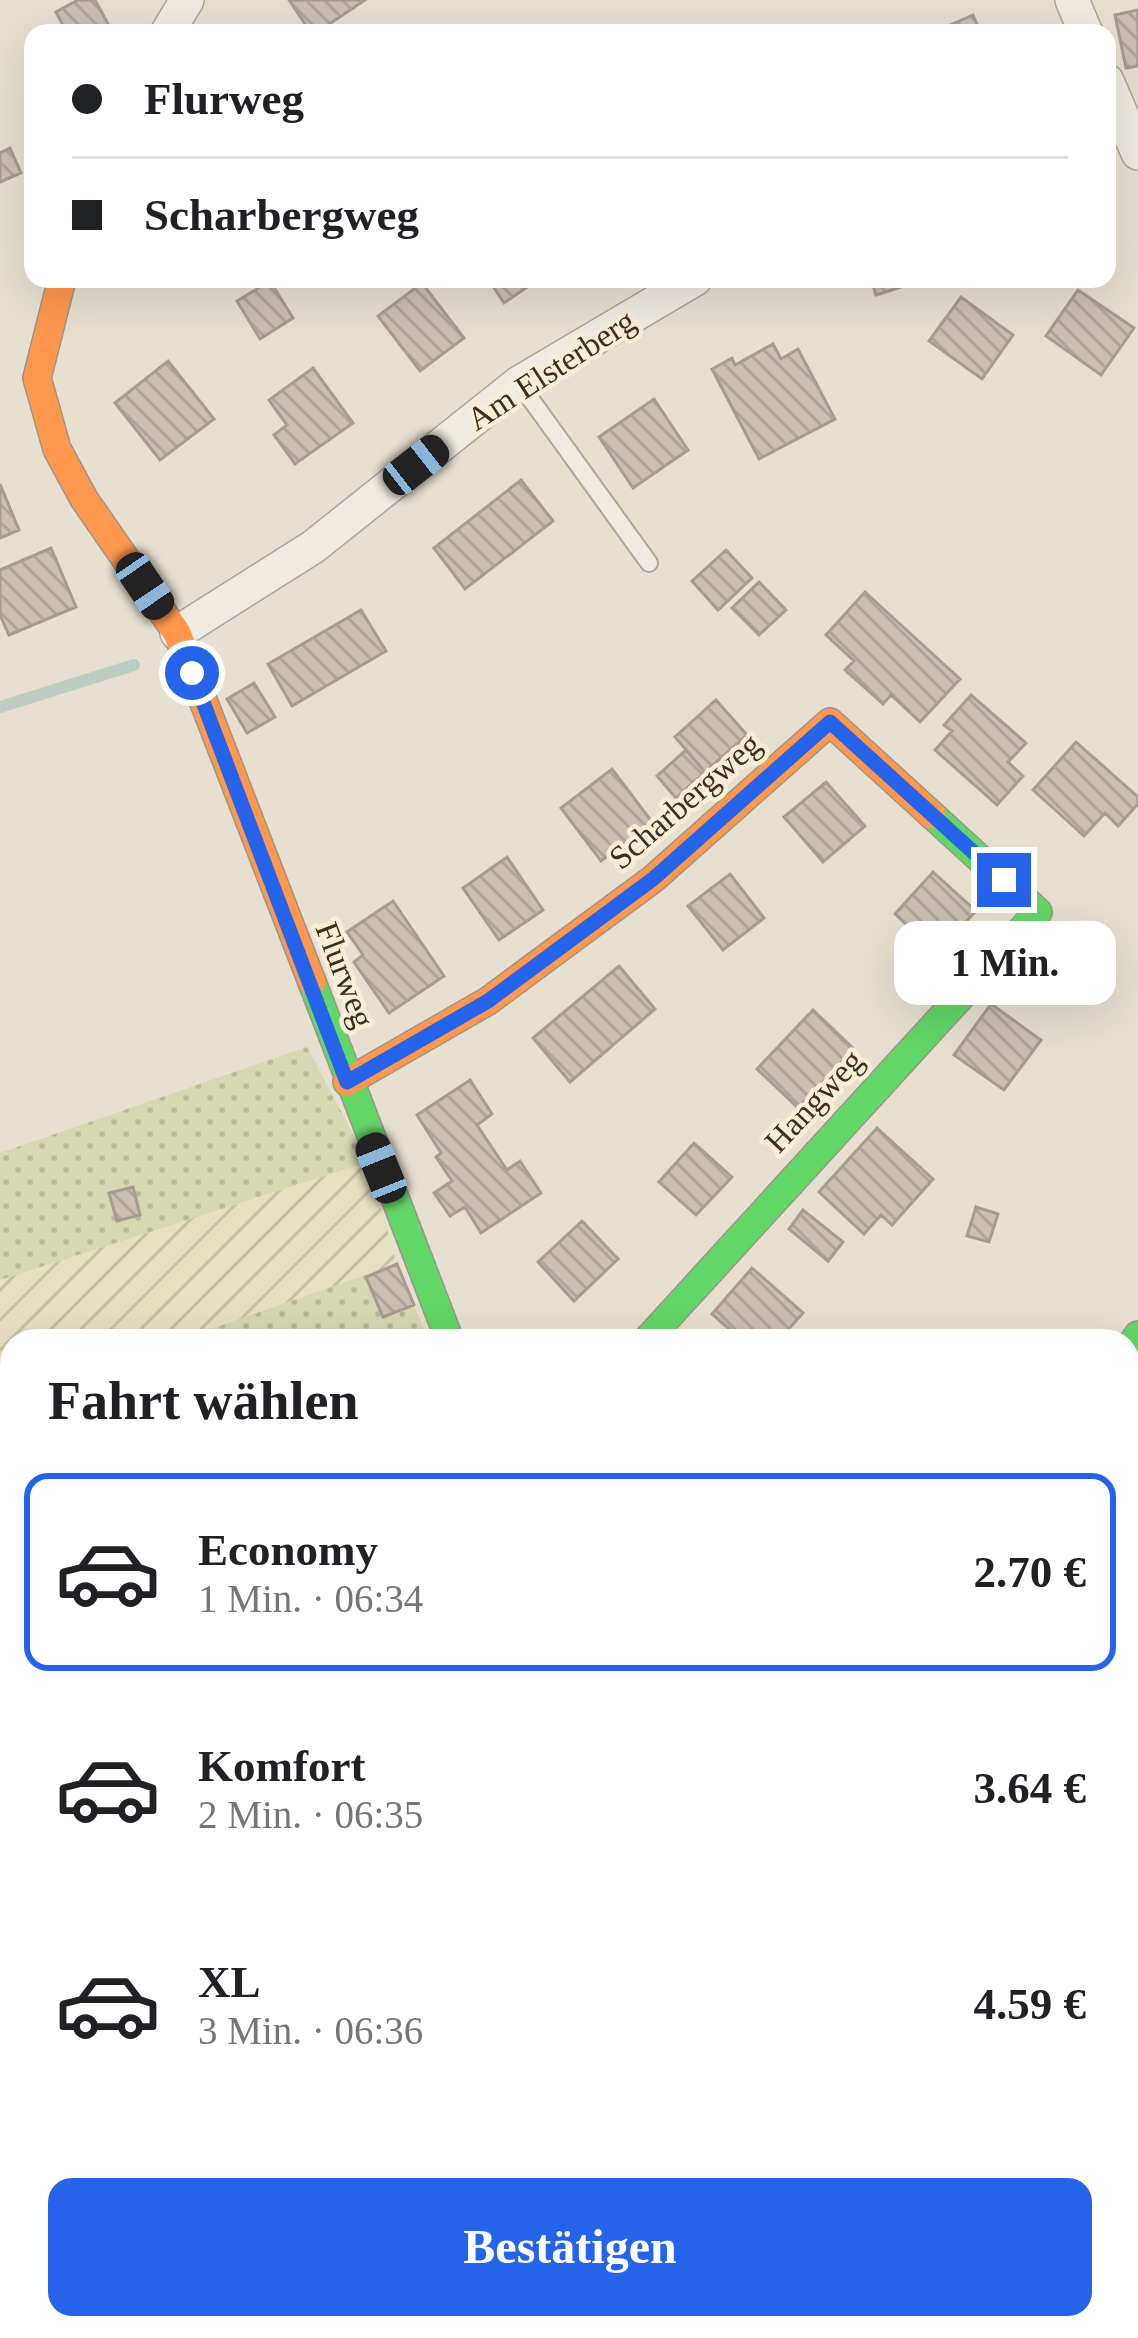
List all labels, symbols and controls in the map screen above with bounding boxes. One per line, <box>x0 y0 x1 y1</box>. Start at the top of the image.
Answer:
text: Flurweg <box>144 74 304 124</box>
text: Scharbergweg <box>144 190 419 240</box>
street label: Am Elsterberg <box>460 302 642 438</box>
car <box>377 429 455 501</box>
car <box>110 546 180 626</box>
route start <box>165 646 219 700</box>
street label: Scharbergweg <box>602 726 768 876</box>
route end <box>977 853 1031 907</box>
street label: Flurweg <box>308 917 382 1033</box>
callout: 1 Min. <box>893 922 1115 1006</box>
text: 1 Min. <box>951 941 1059 984</box>
street label: Hangweg <box>758 1042 870 1160</box>
car <box>351 1128 411 1208</box>
text: Fahrt wählen <box>48 1371 359 1431</box>
icon: car <box>54 1518 162 1626</box>
text: Economy <box>198 1525 378 1575</box>
text: 2.70 € <box>974 1547 1086 1597</box>
text: 1 Min. · 06:34 <box>198 1577 423 1620</box>
icon: car <box>54 1734 162 1842</box>
text: Komfort <box>198 1741 365 1791</box>
text: 3.64 € <box>974 1763 1086 1813</box>
text: 2 Min. · 06:35 <box>198 1793 423 1836</box>
icon: car <box>54 1950 162 2058</box>
text: XL <box>198 1957 261 2007</box>
text: 4.59 € <box>974 1979 1086 2029</box>
text: 3 Min. · 06:36 <box>198 2009 423 2052</box>
button: Bestätigen <box>48 2178 1092 2316</box>

